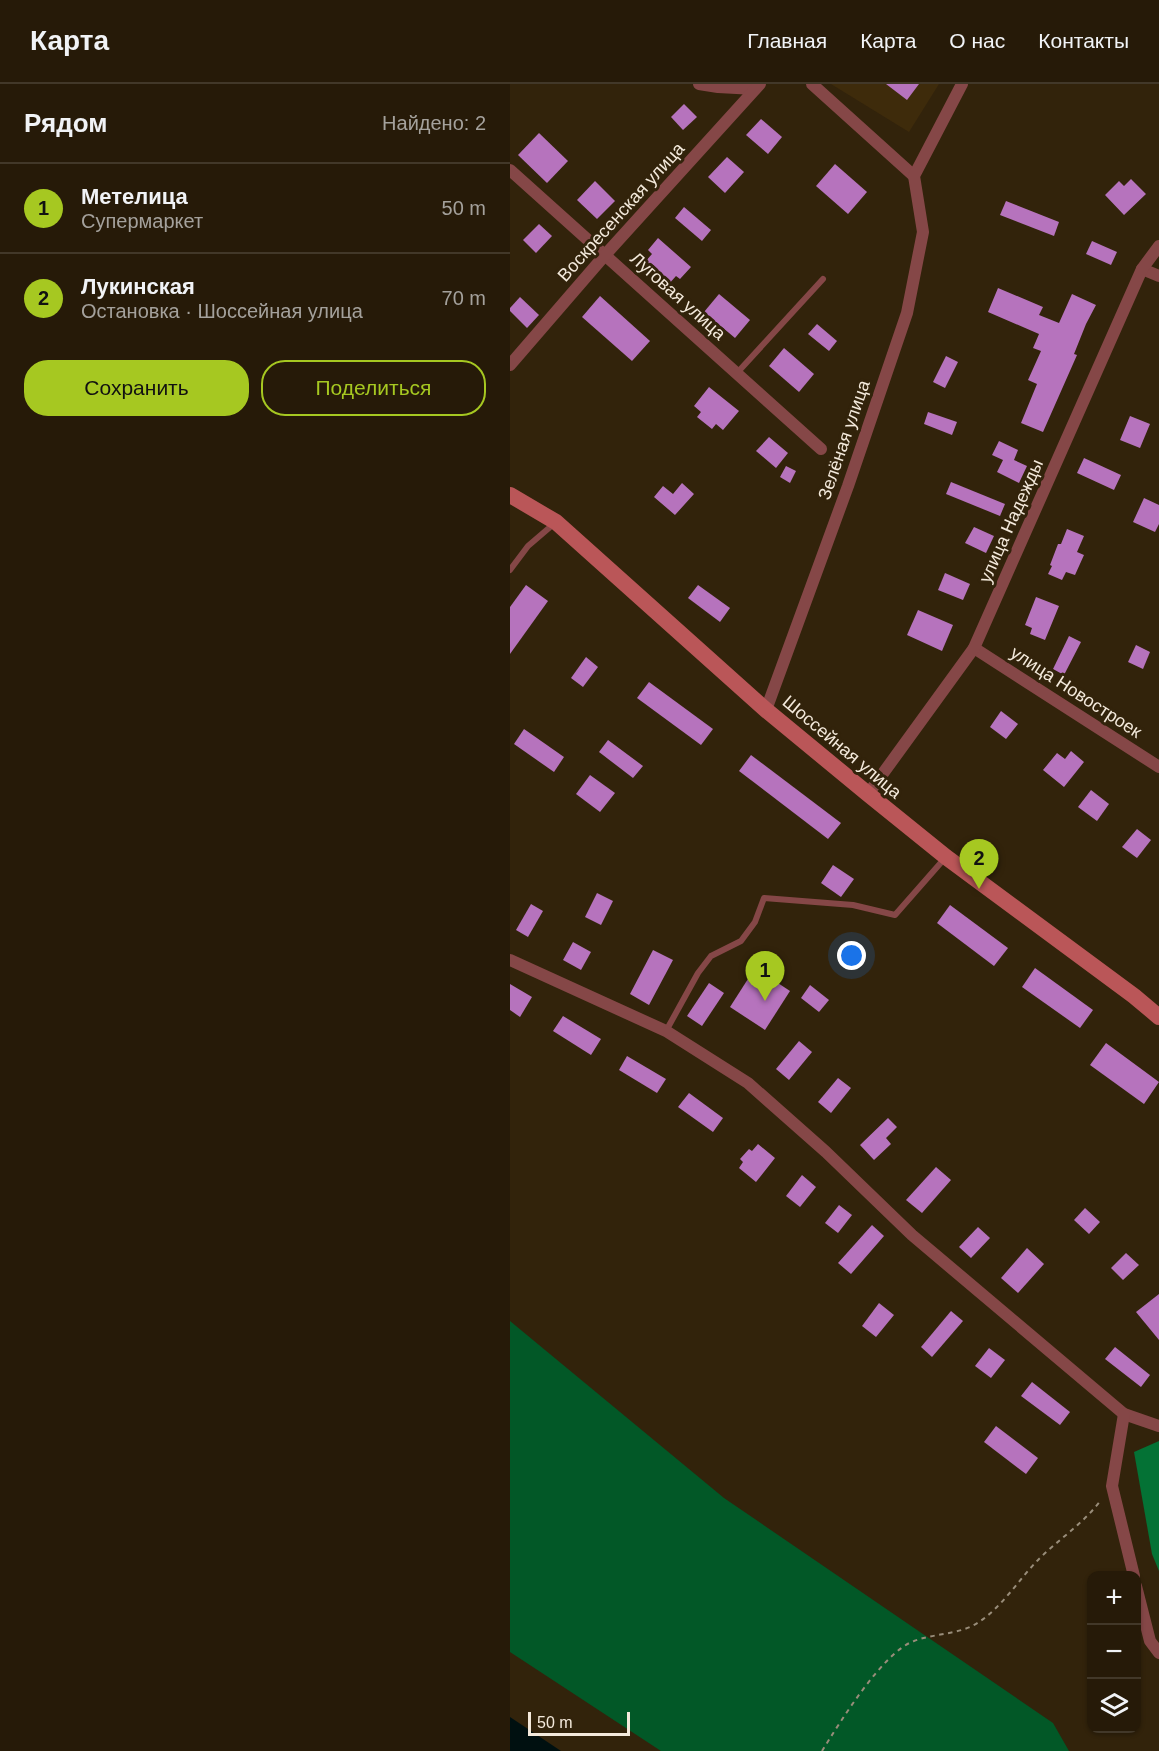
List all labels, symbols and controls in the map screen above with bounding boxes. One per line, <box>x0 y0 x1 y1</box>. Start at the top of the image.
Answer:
text: Карта <box>30 25 109 56</box>
text: Главная <box>747 29 827 52</box>
text: Карта <box>860 29 916 52</box>
text: О нас <box>949 29 1005 52</box>
text: Контакты <box>1038 29 1129 52</box>
text: Рядом <box>24 108 107 138</box>
text: Найдено: 2 <box>382 112 486 134</box>
street label: Воскресенская улица <box>554 138 689 285</box>
text: Метелица <box>81 184 188 209</box>
text: 1 <box>38 197 49 219</box>
text: 50 m <box>442 197 486 219</box>
text: Супермаркет <box>81 210 203 232</box>
street label: Луговая улица <box>626 248 730 345</box>
text: Лукинская <box>81 274 195 299</box>
text: 2 <box>38 287 49 309</box>
text: 70 m <box>442 287 486 309</box>
text: Остановка · Шоссейная улица <box>81 300 363 322</box>
button: Сохранить <box>24 360 249 416</box>
button: Поделиться <box>261 360 486 416</box>
street label: Зелёная улица <box>814 377 874 502</box>
street label: улица Надежды <box>975 456 1047 586</box>
street label: улица Новостроек <box>1007 642 1145 742</box>
street label: Шоссейная улица <box>779 692 906 803</box>
pin: 2 <box>960 840 998 889</box>
your location <box>837 941 866 970</box>
pin: 1 <box>746 952 784 1001</box>
map controls <box>1087 1571 1141 1733</box>
button: + <box>1087 1571 1141 1625</box>
button: − <box>1087 1625 1141 1679</box>
button: layers <box>1087 1679 1141 1733</box>
scale bar <box>528 1709 630 1736</box>
text: 50 m <box>537 1714 573 1731</box>

